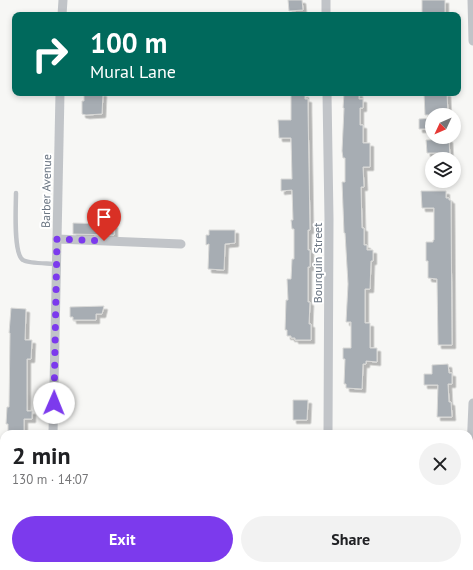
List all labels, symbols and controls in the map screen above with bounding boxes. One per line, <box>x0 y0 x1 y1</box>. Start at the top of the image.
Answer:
text: 100 m <box>90 24 167 61</box>
icon: right <box>24 28 76 80</box>
text: Mural Lane <box>90 60 176 83</box>
north arrow <box>425 108 461 144</box>
map controls <box>425 108 461 188</box>
button: layers <box>425 152 461 188</box>
street label: Barber Avenue <box>38 154 54 228</box>
pin <box>87 200 121 241</box>
icon: arrive <box>93 206 115 228</box>
street label: Bourquin Street <box>310 223 325 303</box>
position arrow <box>33 382 75 424</box>
text: 2 min <box>12 440 71 471</box>
button: close <box>419 443 461 485</box>
text: 130 m · 14:07 <box>12 471 89 488</box>
button: Exit <box>12 516 233 562</box>
button: Share <box>241 516 461 562</box>

